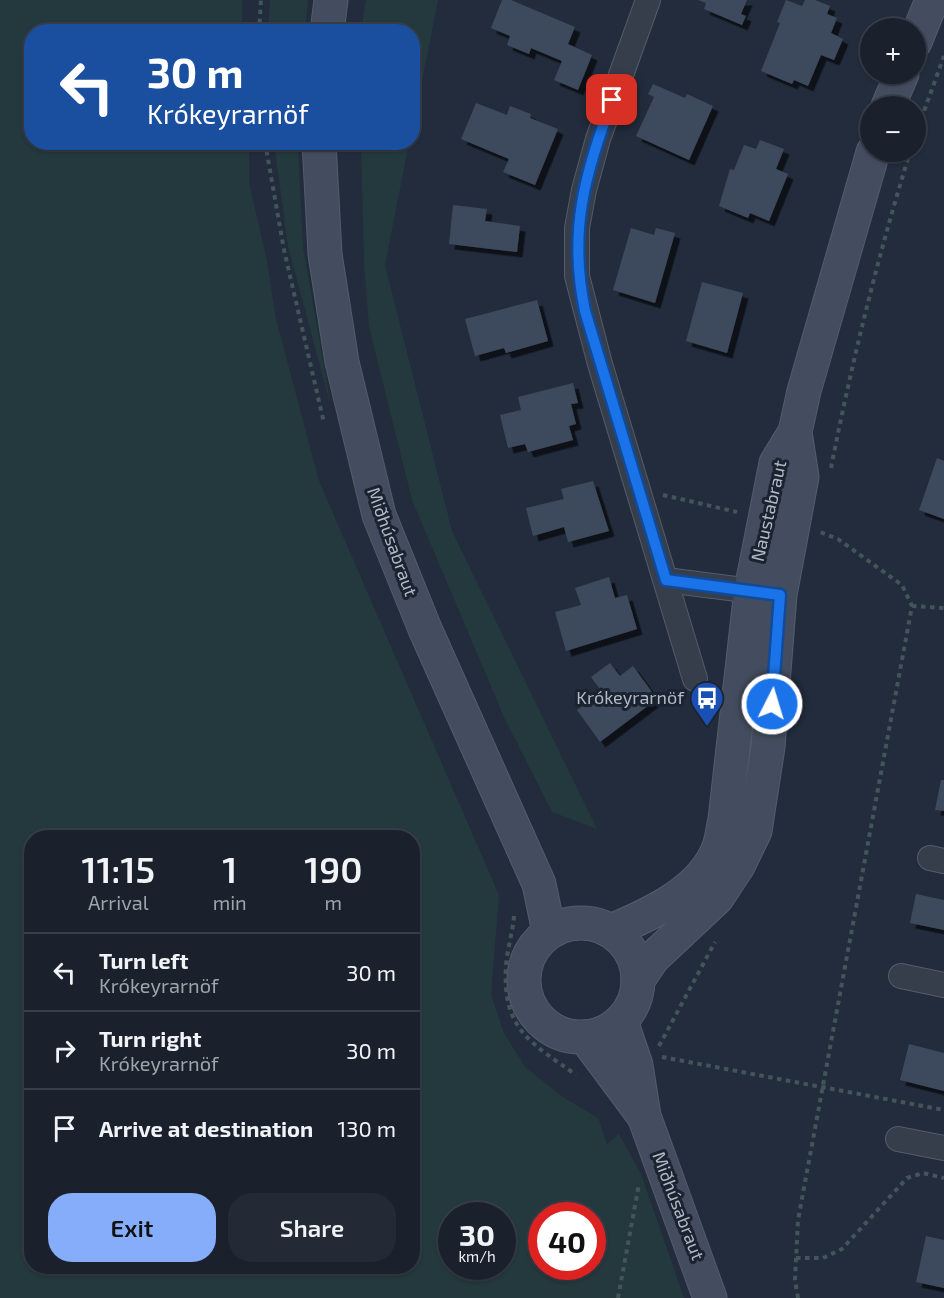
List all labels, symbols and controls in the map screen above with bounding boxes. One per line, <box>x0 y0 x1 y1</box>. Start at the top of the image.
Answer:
map controls <box>860 18 926 162</box>
button: + <box>860 18 926 84</box>
text: 30 m <box>147 46 243 96</box>
icon: left <box>48 48 126 126</box>
pin <box>586 74 637 125</box>
icon: arrive <box>595 83 628 116</box>
button: − <box>860 96 926 162</box>
text: Krókeyrarnöf <box>147 97 309 129</box>
street label: Naustabraut <box>746 458 790 564</box>
street label: Miðhúsabraut <box>363 484 423 599</box>
position arrow <box>740 672 804 736</box>
bus stop icon: Krókeyrarnöf <box>689 680 725 727</box>
place label: Krókeyrarnöf <box>576 686 685 708</box>
text: 11:15 <box>81 847 155 890</box>
text: 1 <box>222 847 237 890</box>
text: 190 <box>304 847 363 890</box>
text: Arrival <box>88 890 149 914</box>
text: min <box>213 890 247 914</box>
text: m <box>325 890 342 914</box>
text: Turn left <box>99 947 188 973</box>
icon: left <box>48 956 81 989</box>
text: 30 m <box>346 959 396 985</box>
text: Krókeyrarnöf <box>99 973 219 997</box>
text: Turn right <box>99 1025 201 1051</box>
icon: right <box>48 1034 81 1067</box>
text: 30 m <box>346 1037 396 1063</box>
text: Krókeyrarnöf <box>99 1051 219 1075</box>
icon: arrive <box>48 1112 81 1145</box>
text: Arrive at destination <box>99 1115 313 1141</box>
text: 130 m <box>338 1115 396 1141</box>
street label: Miðhúsabraut <box>648 1148 710 1263</box>
button: Exit <box>48 1193 216 1262</box>
button: Share <box>228 1193 396 1262</box>
speed limit sign: 40 <box>528 1202 606 1280</box>
text: 30 <box>459 1216 495 1252</box>
text: km/h <box>458 1247 496 1265</box>

